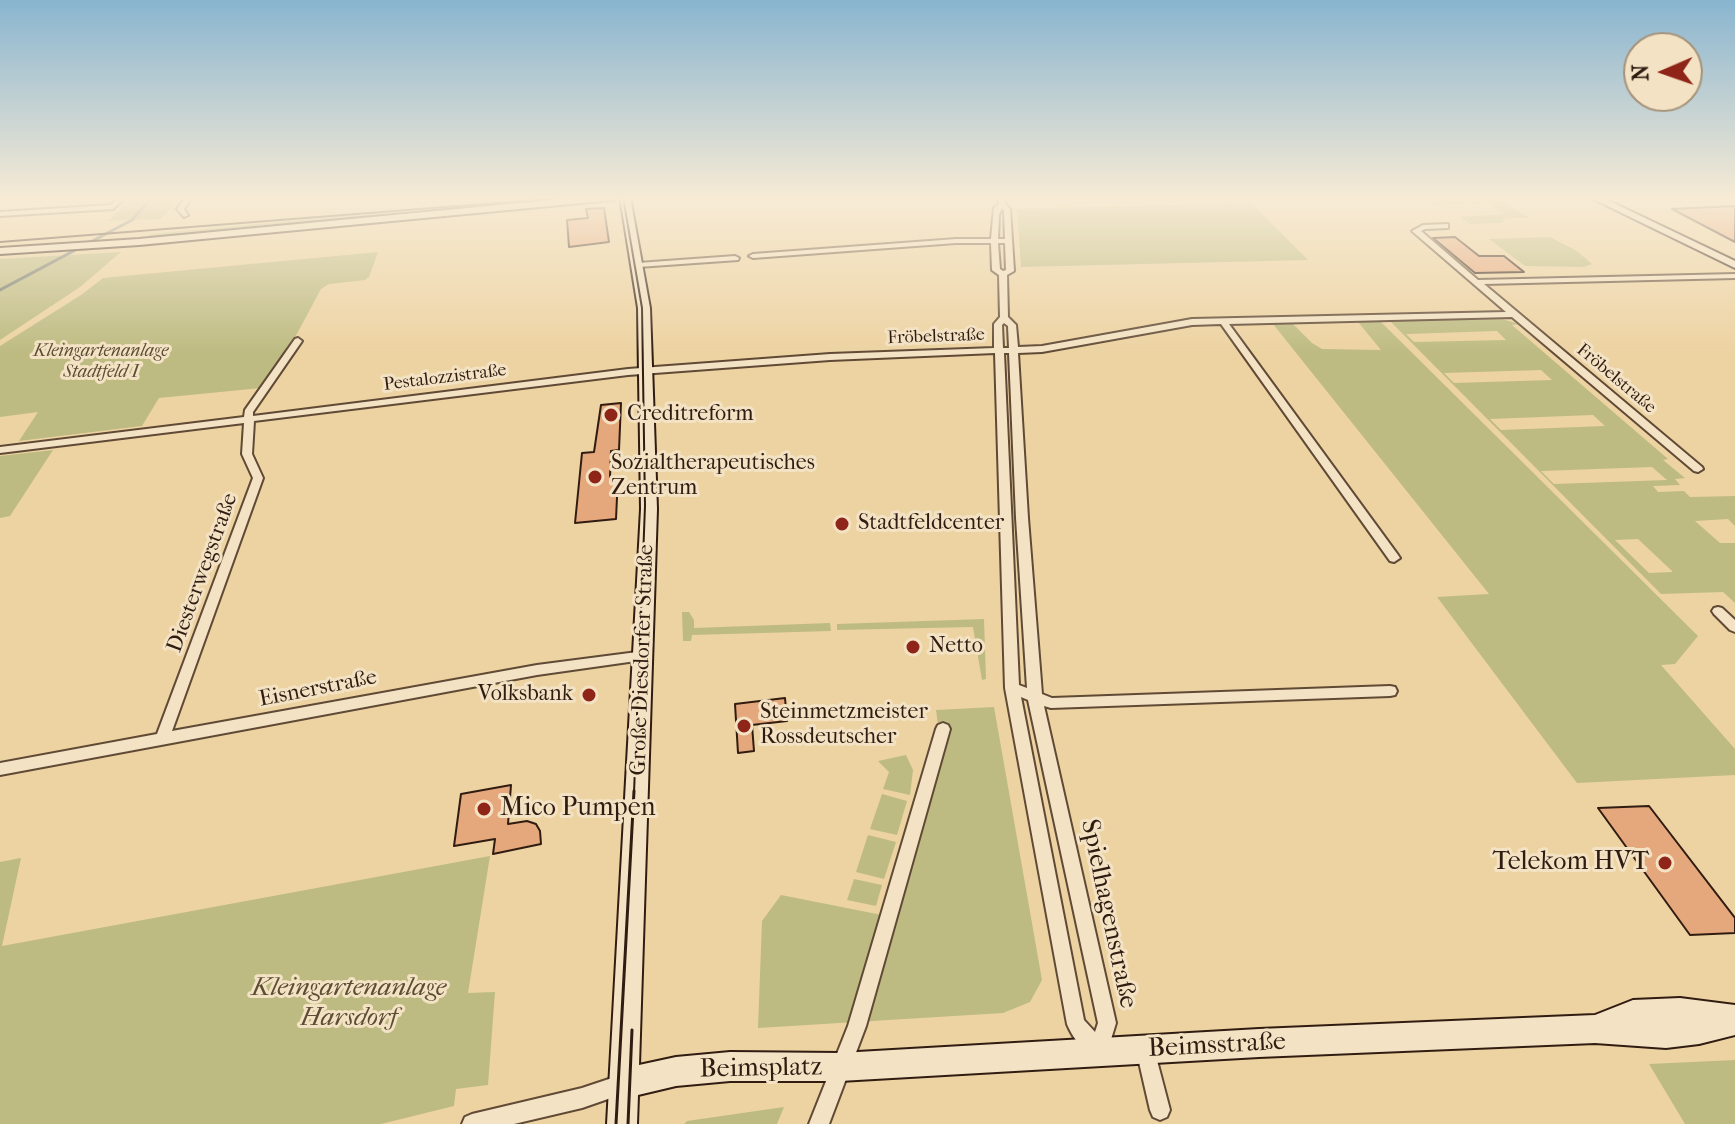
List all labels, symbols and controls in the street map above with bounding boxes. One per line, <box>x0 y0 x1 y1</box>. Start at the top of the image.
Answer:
north arrow <box>1623 32 1703 112</box>
text: N <box>1628 64 1654 82</box>
street label: Fröbelstraße <box>887 325 985 349</box>
street label: Fröbelstraße <box>1572 339 1660 419</box>
park label: Kleingartenanlage Stadtfeld I <box>34 341 168 384</box>
street label: Pestalozzistraße <box>382 360 508 396</box>
place label: Creditreform <box>627 402 754 428</box>
marker: Creditreform <box>602 406 620 424</box>
place label: Sozialtherapeutisches Zentrum <box>611 451 815 502</box>
marker: Sozialtherapeutisches Zentrum <box>586 468 604 486</box>
street label: Diesterwegstraße <box>162 490 244 656</box>
place label: Stadtfeldcenter <box>858 511 1004 537</box>
marker: Stadtfeldcenter <box>833 515 851 533</box>
street label: Große Diesdorfer Straße <box>626 544 660 776</box>
place label: Netto <box>929 634 983 660</box>
marker: Netto <box>904 638 922 656</box>
street label: Eisnerstraße <box>257 665 379 713</box>
place label: Volksbank <box>478 682 573 708</box>
marker: Volksbank <box>580 686 598 704</box>
place label: Steinmetzmeister Rossdeutscher <box>760 700 928 752</box>
marker: Steinmetzmeister Rossdeutscher <box>735 717 753 735</box>
place label: Mico Pumpen <box>500 793 656 825</box>
marker: Mico Pumpen <box>475 800 493 818</box>
street label: Spielhagenstraße <box>1073 817 1143 1011</box>
place label: Telekom HVT <box>1492 847 1649 879</box>
marker: Telekom HVT <box>1656 854 1674 872</box>
park label: Kleingartenanlage Harsdorf <box>252 973 446 1034</box>
street label: Beimsstraße <box>1147 1027 1287 1065</box>
street label: Beimsplatz <box>699 1052 823 1086</box>

